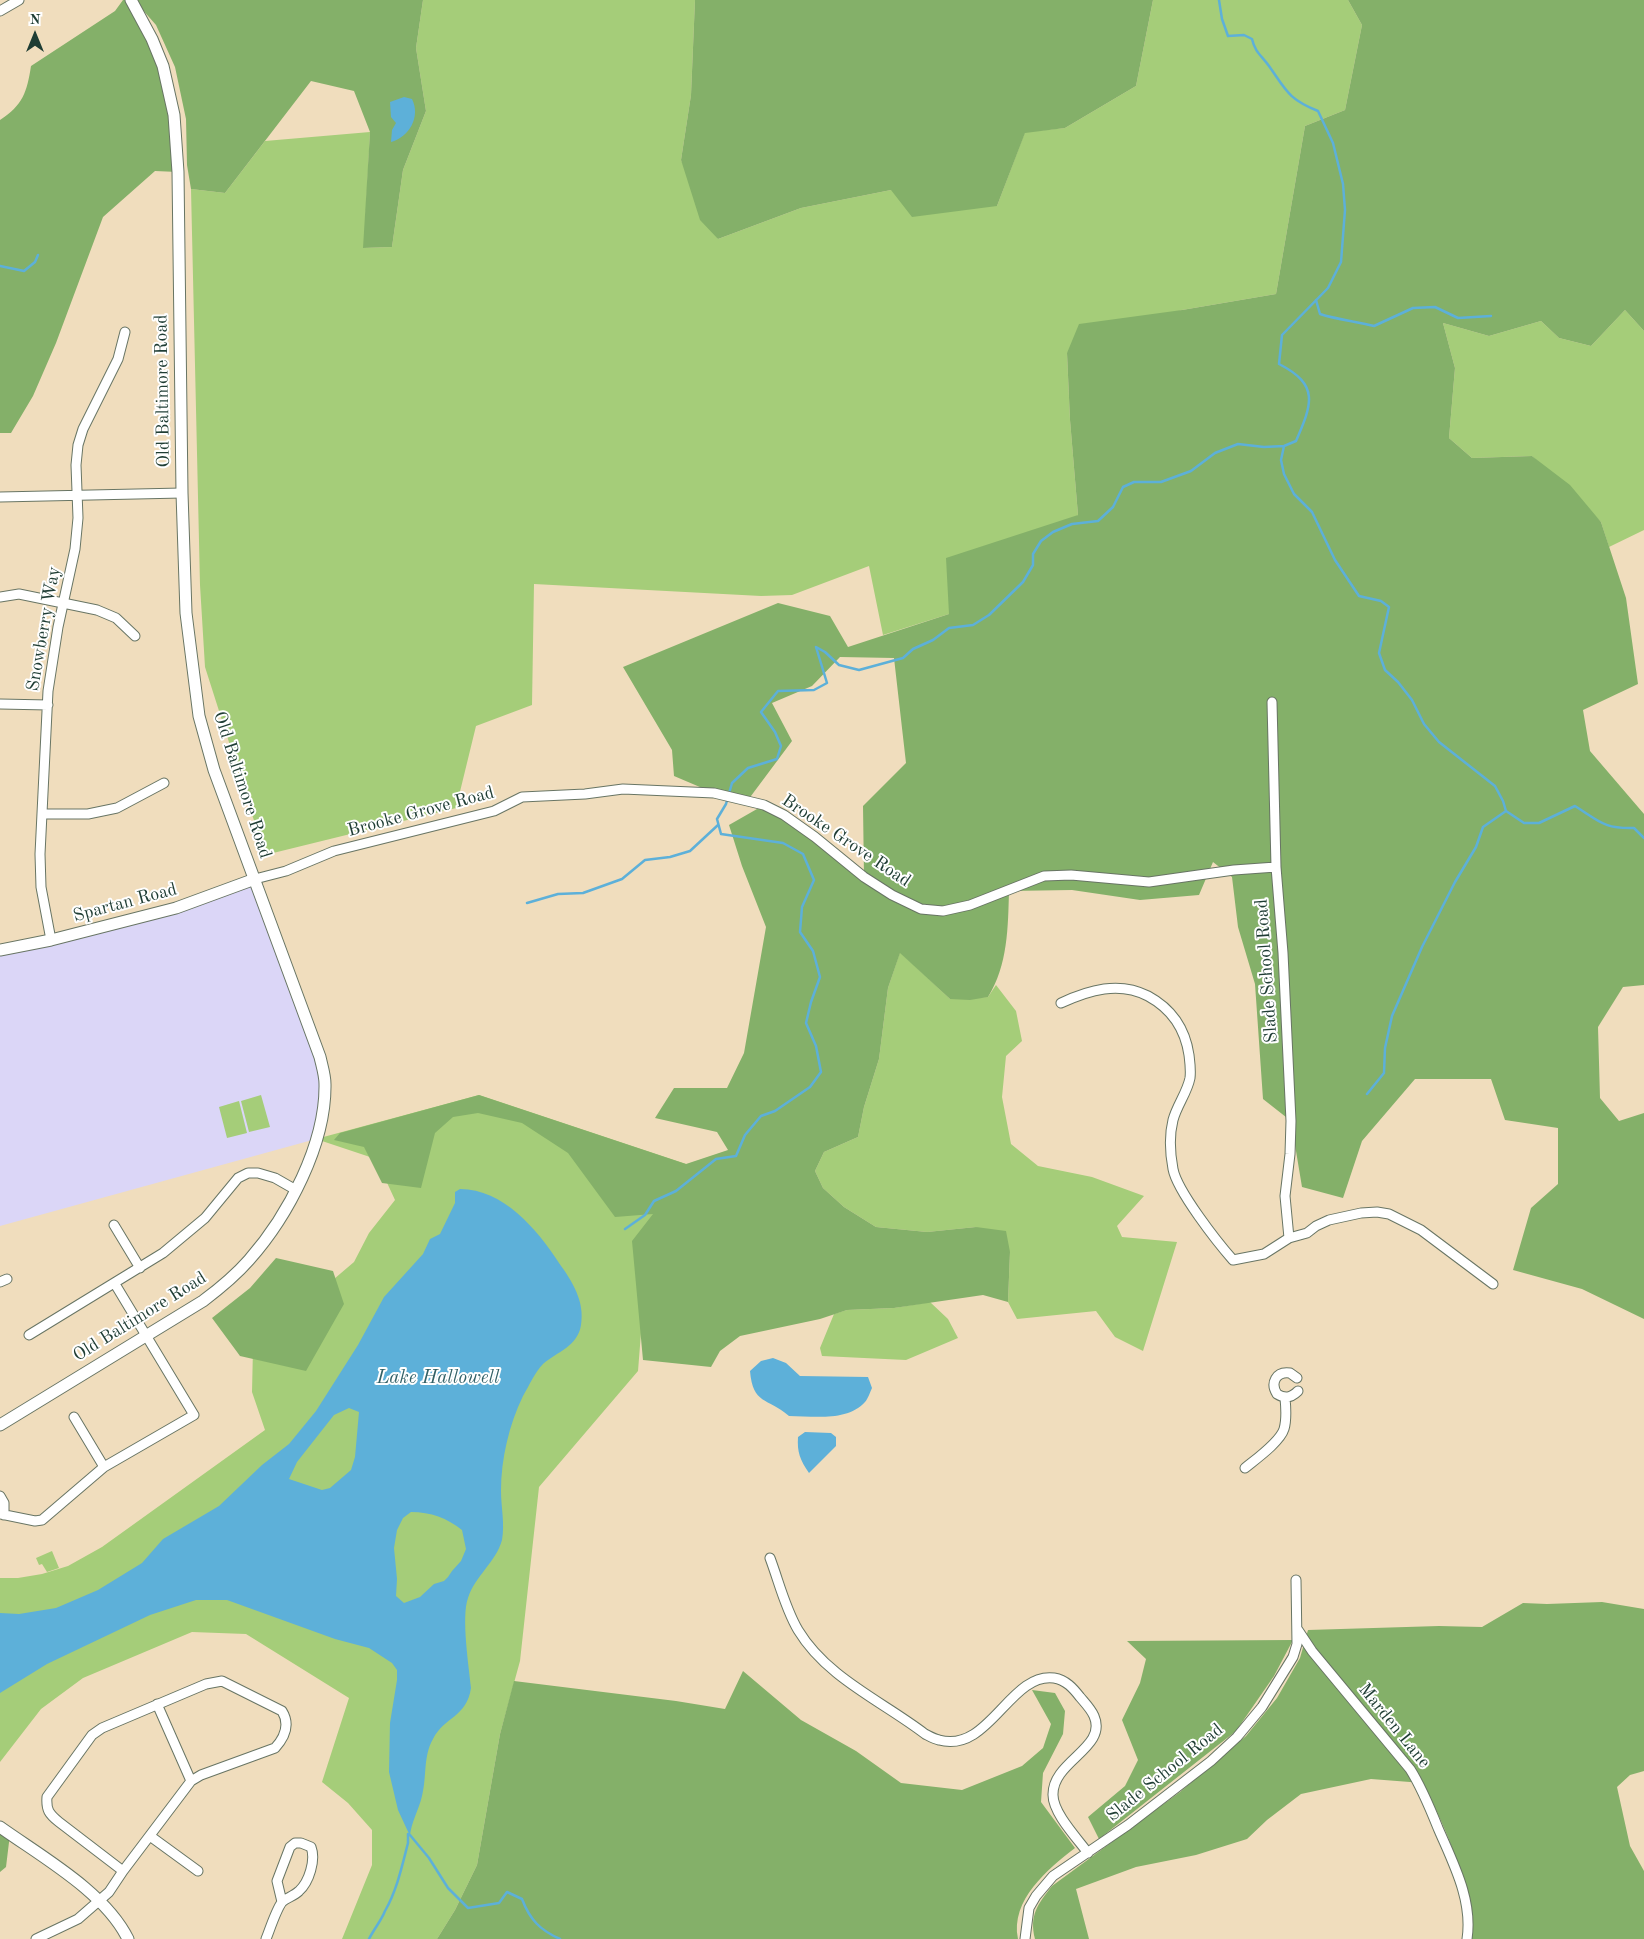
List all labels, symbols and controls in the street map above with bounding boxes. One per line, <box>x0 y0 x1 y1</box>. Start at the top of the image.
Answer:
north arrow <box>10 10 60 60</box>
text: N <box>30 13 40 27</box>
street label: Old Baltimore Road <box>151 314 175 468</box>
street label: Snowberry Way <box>22 565 66 693</box>
street label: Old Baltimore Road <box>208 709 276 861</box>
street label: Brooke Grove Road <box>345 782 497 842</box>
street label: Brooke Grove Road <box>777 790 915 892</box>
street label: Spartan Road <box>71 879 179 927</box>
street label: Slade School Road <box>1251 898 1283 1044</box>
street label: Old Baltimore Road <box>69 1267 211 1367</box>
water label: Lake Hallowell <box>376 1367 500 1389</box>
street label: Marden Lane <box>1353 1679 1435 1773</box>
street label: Slade School Road <box>1102 1719 1228 1827</box>

